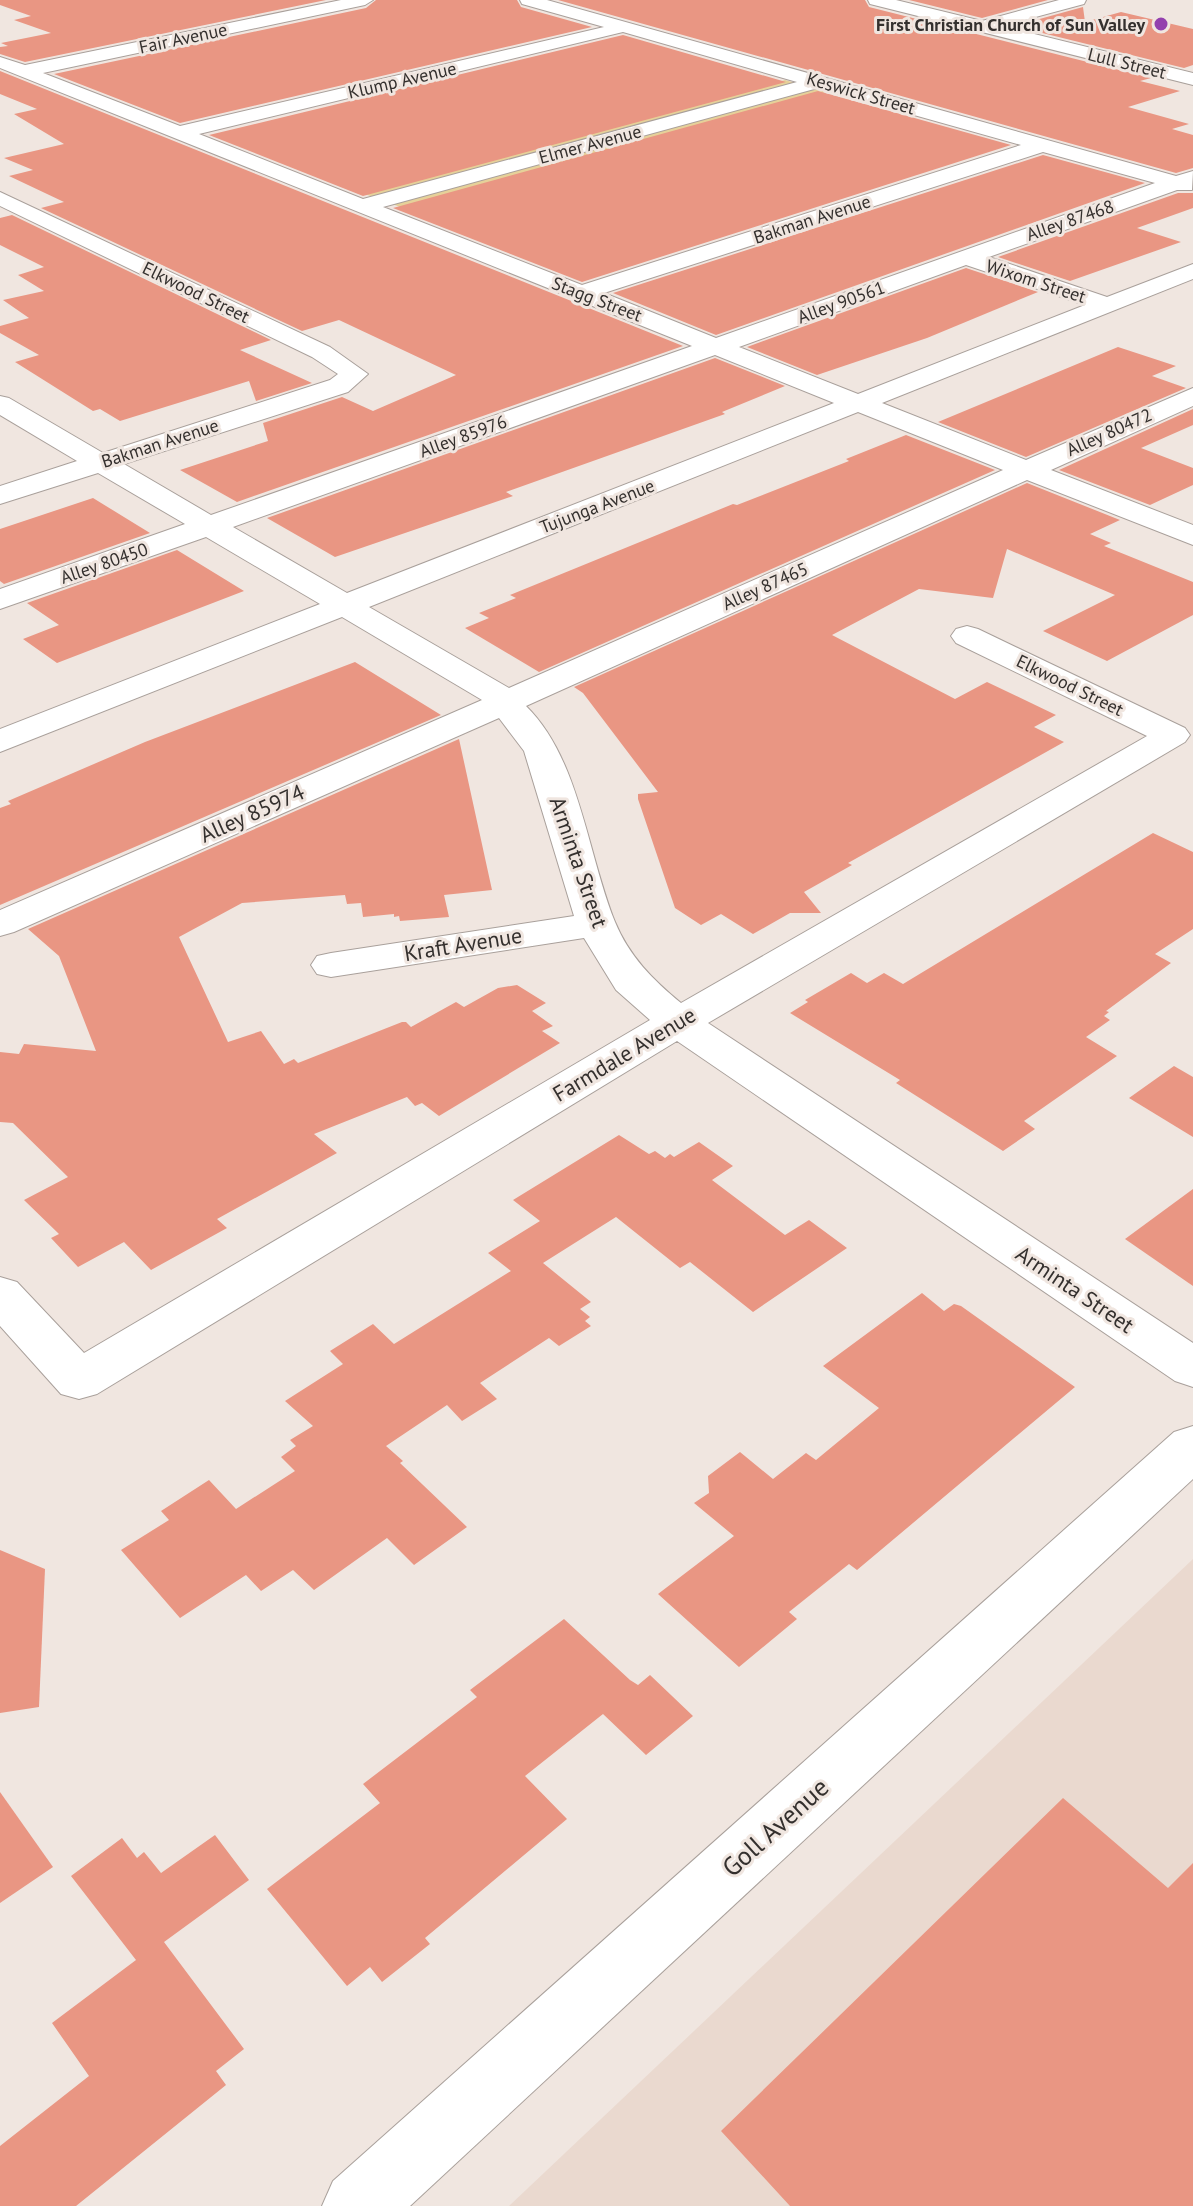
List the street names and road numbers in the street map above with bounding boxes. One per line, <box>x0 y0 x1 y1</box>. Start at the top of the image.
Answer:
street label: Fair Avenue <box>137 17 229 59</box>
street label: Lull Street <box>1085 42 1169 84</box>
street label: Klump Avenue <box>345 56 459 104</box>
street label: Keswick Street <box>804 67 918 119</box>
street label: Elmer Avenue <box>536 119 644 169</box>
street label: Bakman Avenue <box>750 189 874 249</box>
street label: Alley 87468 <box>1023 194 1117 246</box>
street label: Wixom Street <box>983 254 1089 308</box>
street label: Elkwood Street <box>139 256 253 328</box>
street label: Stagg Street <box>549 271 645 327</box>
street label: Alley 90561 <box>794 276 888 328</box>
street label: Alley 80472 <box>1063 403 1155 461</box>
street label: Alley 85976 <box>416 410 510 462</box>
street label: Bakman Avenue <box>98 413 222 473</box>
street label: Tujunga Avenue <box>536 474 658 538</box>
street label: Alley 80450 <box>57 537 151 589</box>
street label: Alley 87465 <box>719 557 811 615</box>
street label: Elkwood Street <box>1013 649 1127 721</box>
street label: Alley 85974 <box>195 777 309 849</box>
street label: Arminta Street <box>544 793 615 932</box>
street label: Kraft Avenue <box>402 921 524 967</box>
street label: Farmdale Avenue <box>547 1000 701 1108</box>
street label: Arminta Street <box>1011 1239 1140 1339</box>
street label: Goll Avenue <box>715 1770 835 1884</box>

